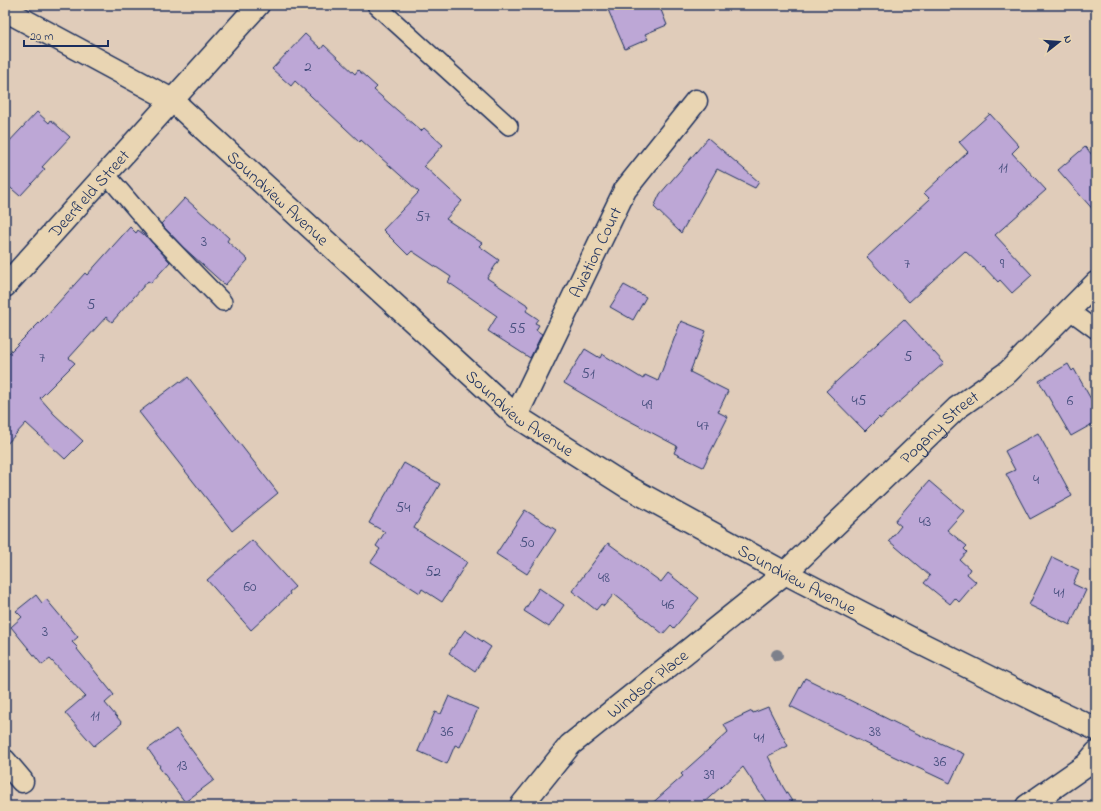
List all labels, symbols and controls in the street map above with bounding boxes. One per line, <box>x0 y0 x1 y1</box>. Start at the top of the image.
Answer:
scale bar <box>24 22 108 48</box>
north arrow <box>1039 22 1079 62</box>
text: 20 m <box>30 28 53 46</box>
text: N <box>1059 33 1076 45</box>
house number: 2 <box>304 56 312 78</box>
street label: Deerfield Street <box>43 144 136 245</box>
street label: Soundview Avenue <box>221 145 334 252</box>
house number: 11 <box>998 157 1008 179</box>
street label: Aviation Court <box>564 203 629 302</box>
house number: 57 <box>416 206 430 228</box>
house number: 3 <box>201 231 207 253</box>
house number: 7 <box>904 253 910 275</box>
house number: 9 <box>1000 253 1005 275</box>
house number: 5 <box>87 294 96 316</box>
house number: 55 <box>508 318 526 340</box>
house number: 5 <box>904 346 913 368</box>
house number: 7 <box>39 347 45 369</box>
house number: 51 <box>581 363 595 385</box>
street label: Soundview Avenue <box>459 364 578 464</box>
street label: Pogany Street <box>895 385 985 470</box>
house number: 45 <box>852 390 867 412</box>
house number: 6 <box>1067 390 1074 412</box>
house number: 49 <box>642 394 653 416</box>
house number: 47 <box>697 415 709 437</box>
house number: 4 <box>1033 469 1039 491</box>
house number: 54 <box>396 497 410 519</box>
house number: 43 <box>919 511 931 533</box>
house number: 50 <box>519 532 535 554</box>
street label: Soundview Avenue <box>733 538 861 622</box>
house number: 52 <box>425 561 442 583</box>
house number: 48 <box>598 567 610 589</box>
house number: 60 <box>243 576 257 598</box>
house number: 41 <box>1054 582 1065 604</box>
house number: 46 <box>662 594 675 616</box>
house number: 3 <box>42 621 48 643</box>
street label: Windsor Place <box>602 644 694 725</box>
house number: 11 <box>90 705 100 727</box>
house number: 36 <box>441 721 454 743</box>
house number: 38 <box>869 721 881 743</box>
house number: 41 <box>754 727 765 749</box>
house number: 36 <box>934 751 947 773</box>
house number: 13 <box>177 755 187 777</box>
house number: 39 <box>704 764 715 786</box>

